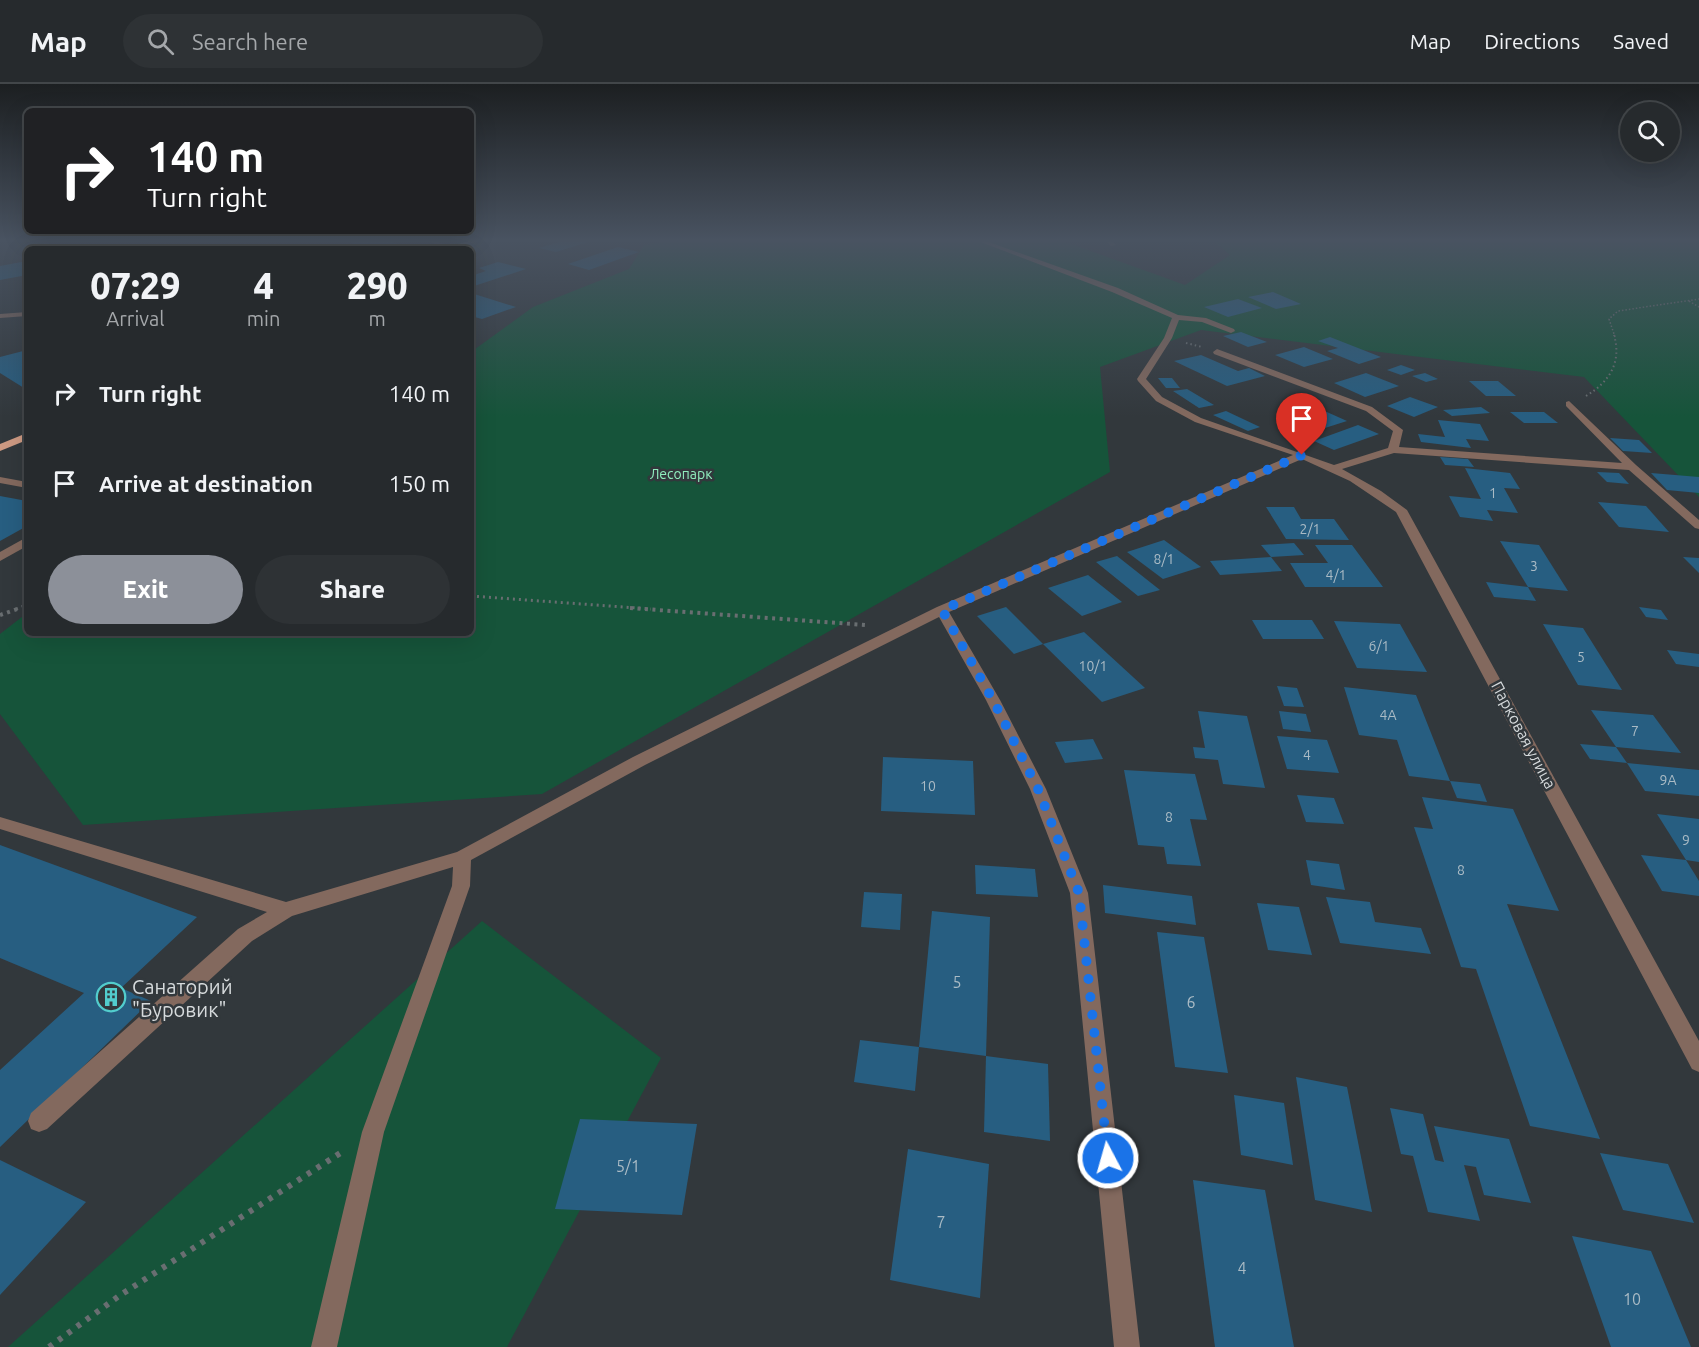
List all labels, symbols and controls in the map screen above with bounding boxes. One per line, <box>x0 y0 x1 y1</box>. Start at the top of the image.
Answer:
search box <box>123 14 543 68</box>
icon: search <box>144 25 177 58</box>
text: Map <box>30 26 87 57</box>
text: Search here <box>192 29 308 54</box>
text: Map <box>1410 29 1451 53</box>
text: Directions <box>1484 29 1580 53</box>
text: Saved <box>1613 29 1669 53</box>
map controls <box>1620 102 1680 162</box>
button: search <box>1620 102 1680 162</box>
icon: right <box>48 132 126 210</box>
text: 140 m <box>147 133 264 180</box>
text: Turn right <box>147 182 267 212</box>
text: 07:29 <box>90 265 180 306</box>
text: 4 <box>253 265 274 306</box>
text: 290 <box>347 265 408 306</box>
text: Arrival <box>106 307 165 330</box>
text: min <box>247 307 280 330</box>
text: m <box>369 307 386 330</box>
icon: right <box>48 377 81 410</box>
text: Turn right <box>99 381 201 406</box>
text: 140 m <box>389 381 450 406</box>
pin <box>1276 393 1327 455</box>
icon: arrive <box>1285 402 1318 435</box>
park label: Лесопарк <box>650 466 712 482</box>
icon: arrive <box>48 467 81 500</box>
text: Arrive at destination <box>99 471 313 496</box>
text: 150 m <box>389 471 450 496</box>
house number: 1 <box>1489 485 1497 501</box>
house number: 2/1 <box>1300 521 1320 537</box>
house number: 8/1 <box>1154 551 1174 567</box>
button: Exit <box>48 555 243 624</box>
button: Share <box>255 555 450 624</box>
house number: 3 <box>1530 558 1538 574</box>
house number: 4/1 <box>1326 567 1346 583</box>
house number: 6/1 <box>1369 638 1389 654</box>
house number: 5 <box>1577 649 1585 665</box>
house number: 10/1 <box>1079 658 1107 674</box>
street label: Парковая улица <box>1488 678 1560 792</box>
house number: 4А <box>1380 707 1397 723</box>
house number: 7 <box>1631 723 1639 739</box>
house number: 4 <box>1303 747 1311 763</box>
house number: 9А <box>1660 772 1677 788</box>
house number: 10 <box>920 778 936 794</box>
house number: 8 <box>1165 809 1173 825</box>
house number: 9 <box>1682 832 1690 848</box>
house number: 8 <box>1457 862 1465 878</box>
house number: 5 <box>952 973 962 991</box>
place label: Санаторий "Буровик" <box>132 975 232 1021</box>
building icon: Санаторий "Буровик" <box>95 981 127 1013</box>
house number: 6 <box>1186 993 1196 1011</box>
position arrow <box>1076 1126 1140 1190</box>
house number: 5/1 <box>616 1157 640 1175</box>
house number: 7 <box>936 1213 946 1231</box>
house number: 4 <box>1237 1259 1247 1277</box>
house number: 10 <box>1623 1290 1641 1308</box>

